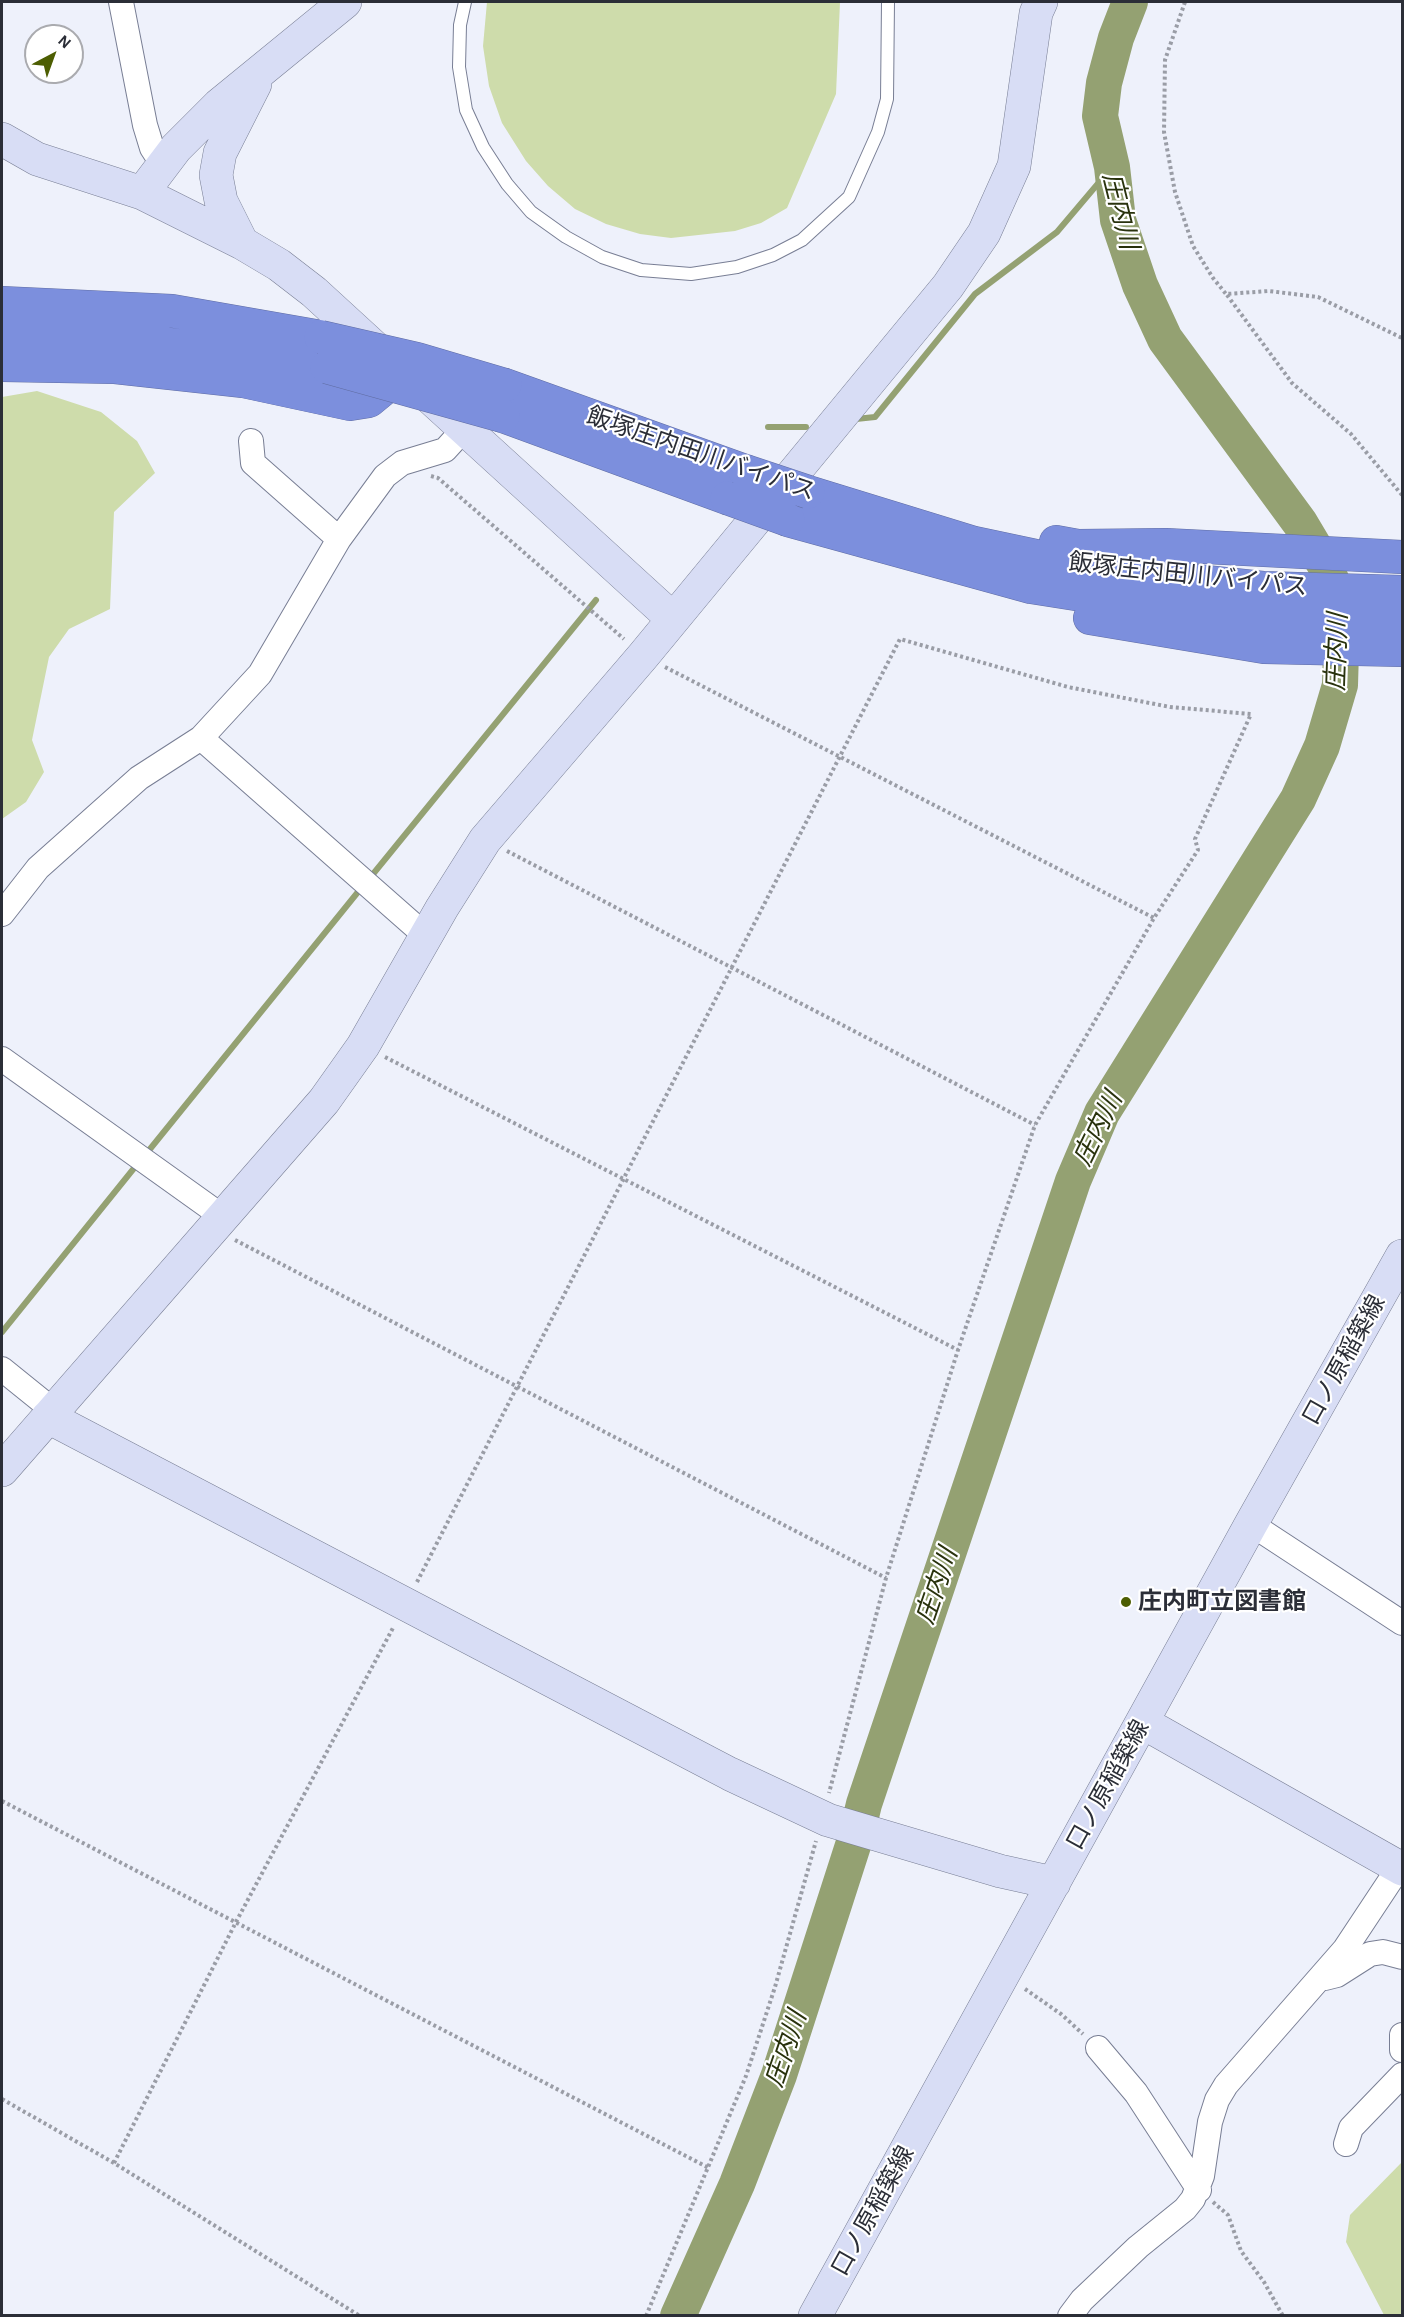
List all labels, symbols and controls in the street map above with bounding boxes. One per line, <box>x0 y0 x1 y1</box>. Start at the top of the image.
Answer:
north arrow <box>24 24 84 84</box>
text: N <box>55 32 74 52</box>
water label: 庄内川 <box>1095 169 1145 253</box>
street label: 飯塚庄内田川バイパス <box>583 401 819 507</box>
street label: 飯塚庄内田川バイパス <box>1067 548 1309 602</box>
water label: 庄内川 <box>1320 612 1354 692</box>
water label: 庄内川 <box>1067 1087 1129 1171</box>
street label: 口ノ原稲築線 <box>1296 1290 1392 1430</box>
water label: 庄内川 <box>910 1544 964 1628</box>
place label: 庄内町立図書館 <box>1138 1588 1306 1616</box>
marker: 庄内町立図書館 <box>1119 1595 1133 1609</box>
street label: 口ノ原稲築線 <box>1060 1715 1156 1855</box>
water label: 庄内川 <box>759 2007 813 2091</box>
street label: 口ノ原稲築線 <box>825 2141 921 2281</box>

